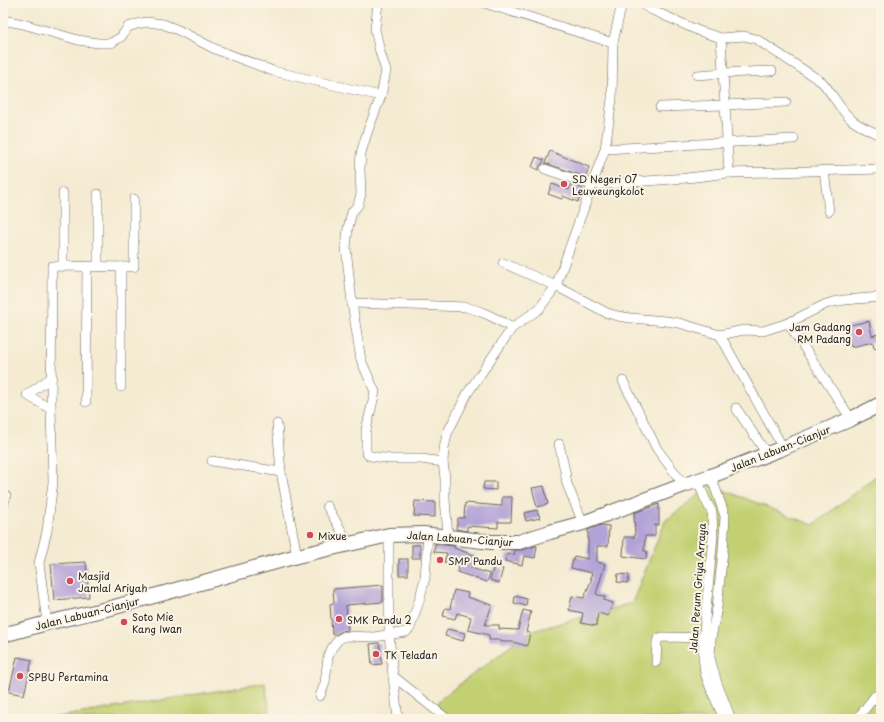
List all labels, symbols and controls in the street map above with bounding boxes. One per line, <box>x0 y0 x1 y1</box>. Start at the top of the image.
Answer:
place label: SD Negeri 07 Leuweungkolot <box>572 171 644 198</box>
marker: SD Negeri 07 Leuweungkolot <box>559 179 569 189</box>
place label: Jam Gadang RM Padang <box>789 319 851 346</box>
marker: Jam Gadang RM Padang <box>854 327 864 337</box>
street label: Jalan Labuan-Cianjur <box>728 421 833 475</box>
street label: Jalan Perum Griya Arraya <box>685 522 710 654</box>
street label: Jalan Labuan-Cianjur <box>406 527 514 549</box>
place label: Mixue <box>318 528 347 543</box>
marker: Mixue <box>305 530 315 540</box>
place label: SMP Pandu <box>448 553 502 568</box>
marker: SMP Pandu <box>435 555 445 565</box>
place label: Masjid Jamlal Ariyah <box>78 568 147 595</box>
marker: Masjid Jamlal Ariyah <box>65 576 75 586</box>
street label: Jalan Labuan-Cianjur <box>33 593 141 633</box>
place label: Soto Mie Kang Iwan <box>132 609 182 636</box>
place label: SMK Pandu 2 <box>347 612 412 627</box>
marker: SMK Pandu 2 <box>334 614 344 624</box>
marker: Soto Mie Kang Iwan <box>119 617 129 627</box>
place label: TK Teladan <box>384 647 438 662</box>
marker: TK Teladan <box>371 649 381 659</box>
place label: SPBU Pertamina <box>28 669 109 684</box>
marker: SPBU Pertamina <box>15 671 25 681</box>

